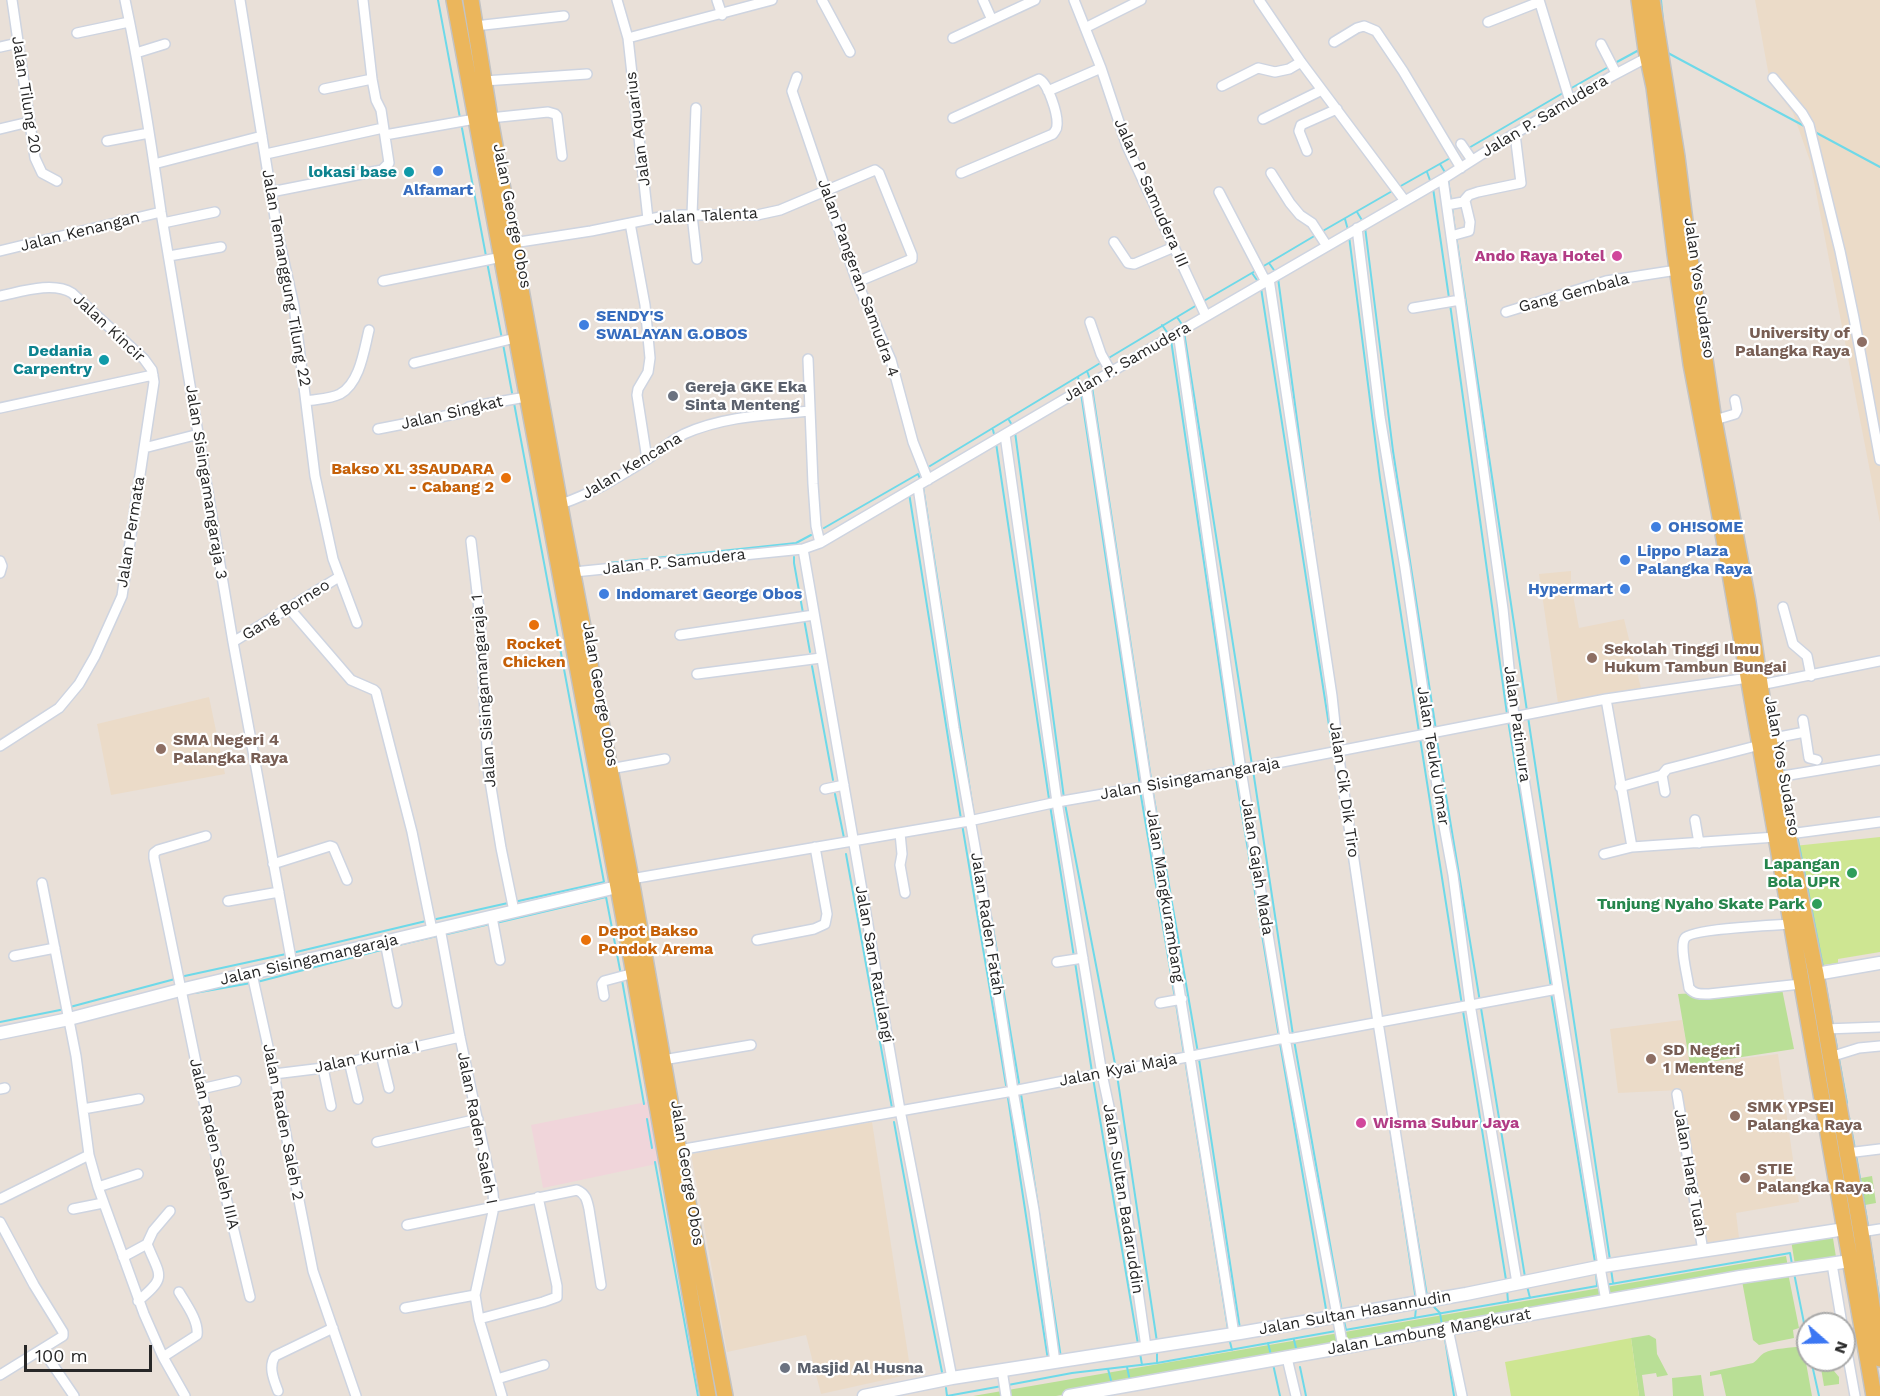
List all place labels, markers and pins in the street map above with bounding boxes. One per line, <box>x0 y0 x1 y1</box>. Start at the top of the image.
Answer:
place label: lokasi base <box>308 162 397 182</box>
marker: Alfamart <box>431 164 445 178</box>
marker: lokasi base <box>402 165 416 179</box>
place label: Alfamart <box>403 180 473 200</box>
place label: Ando Raya Hotel <box>1475 246 1605 266</box>
marker: Ando Raya Hotel <box>1610 249 1624 263</box>
place label: SENDY'S SWALAYAN G.OBOS <box>596 306 748 344</box>
marker: SENDY'S SWALAYAN G.OBOS <box>577 318 591 332</box>
place label: University of Palangka Raya <box>1735 323 1850 361</box>
marker: University of Palangka Raya <box>1855 335 1869 349</box>
place label: Dedania Carpentry <box>13 341 92 379</box>
marker: Dedania Carpentry <box>97 353 111 367</box>
place label: Gereja GKE Eka Sinta Menteng <box>685 377 807 415</box>
marker: Gereja GKE Eka Sinta Menteng <box>666 389 680 403</box>
place label: Bakso XL 3SAUDARA - Cabang 2 <box>331 459 494 497</box>
marker: Bakso XL 3SAUDARA - Cabang 2 <box>499 471 513 485</box>
place label: OH!SOME <box>1668 517 1743 537</box>
marker: OH!SOME <box>1649 520 1663 534</box>
place label: Lippo Plaza Palangka Raya <box>1637 541 1752 579</box>
marker: Lippo Plaza Palangka Raya <box>1618 553 1632 567</box>
place label: Hypermart <box>1528 579 1613 599</box>
marker: Hypermart <box>1618 582 1632 596</box>
place label: Indomaret George Obos <box>616 584 802 604</box>
marker: Indomaret George Obos <box>597 587 611 601</box>
marker: Rocket Chicken <box>527 618 541 632</box>
place label: Rocket Chicken <box>502 634 566 672</box>
place label: Sekolah Tinggi Ilmu Hukum Tambun Bungai <box>1604 639 1787 677</box>
marker: Sekolah Tinggi Ilmu Hukum Tambun Bungai <box>1585 651 1599 665</box>
place label: SMA Negeri 4 Palangka Raya <box>173 730 288 768</box>
marker: SMA Negeri 4 Palangka Raya <box>154 742 168 756</box>
place label: Lapangan Bola UPR <box>1764 854 1840 892</box>
marker: Lapangan Bola UPR <box>1845 866 1859 880</box>
place label: Tunjung Nyaho Skate Park <box>1597 894 1805 914</box>
marker: Tunjung Nyaho Skate Park <box>1810 897 1824 911</box>
place label: Depot Bakso Pondok Arema <box>598 921 713 959</box>
marker: Depot Bakso Pondok Arema <box>579 933 593 947</box>
place label: SD Negeri 1 Menteng <box>1663 1040 1743 1078</box>
marker: SD Negeri 1 Menteng <box>1644 1052 1658 1066</box>
place label: SMK YPSEI Palangka Raya <box>1747 1097 1862 1135</box>
marker: SMK YPSEI Palangka Raya <box>1728 1109 1742 1123</box>
place label: Wisma Subur Jaya <box>1373 1113 1519 1133</box>
marker: Wisma Subur Jaya <box>1354 1116 1368 1130</box>
place label: STIE Palangka Raya <box>1757 1159 1872 1197</box>
marker: STIE Palangka Raya <box>1738 1171 1752 1185</box>
place label: Masjid Al Husna <box>797 1358 923 1378</box>
marker: Masjid Al Husna <box>778 1361 792 1375</box>

